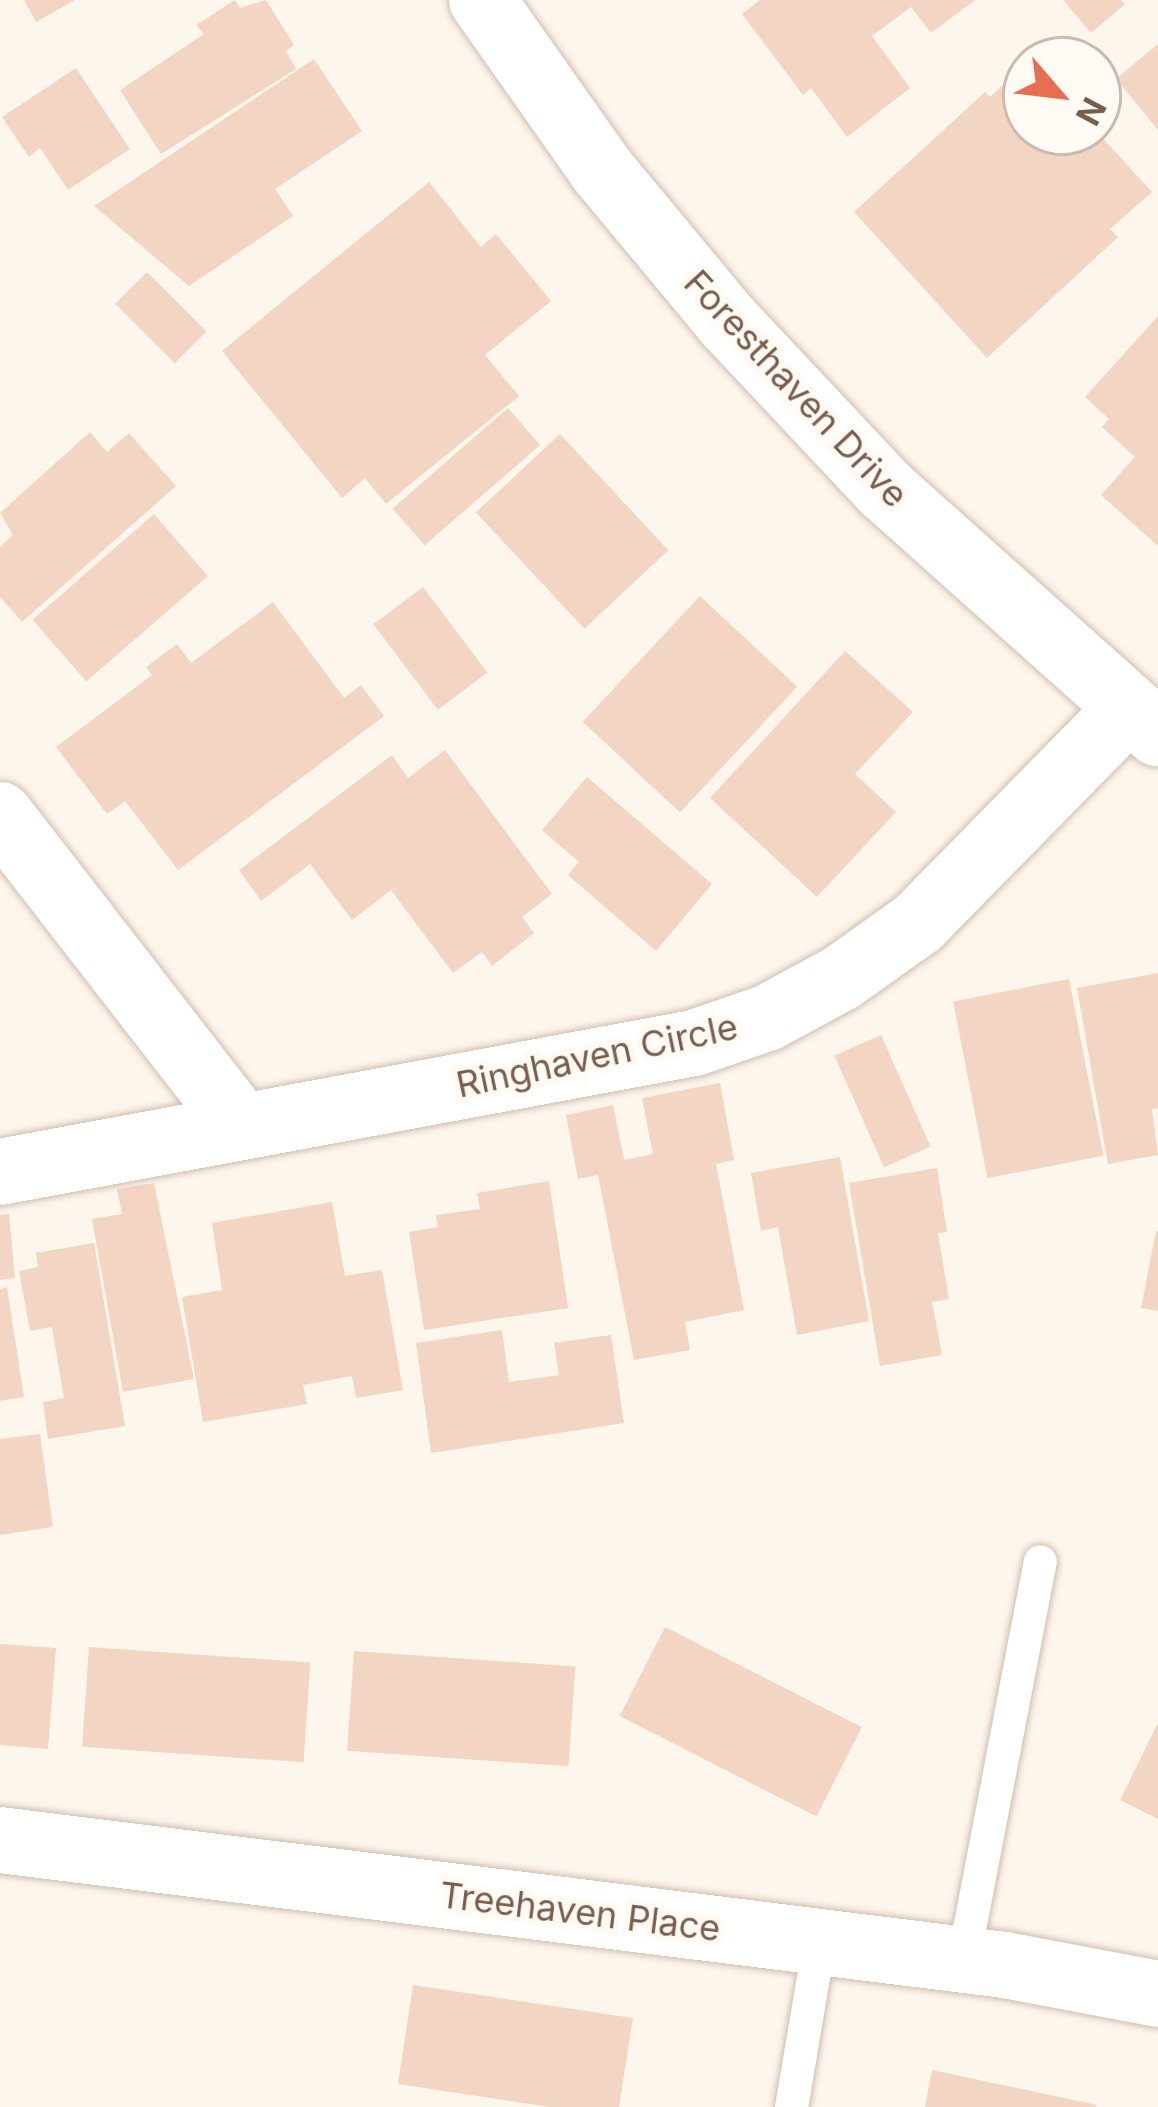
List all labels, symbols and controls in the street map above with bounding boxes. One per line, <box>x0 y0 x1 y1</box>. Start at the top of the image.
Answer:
north arrow <box>1002 36 1122 156</box>
text: N <box>1068 91 1115 132</box>
street label: Foresthaven Drive <box>675 262 917 516</box>
street label: Ringhaven Circle <box>452 1005 742 1107</box>
street label: Treehaven Place <box>437 1873 723 1951</box>

